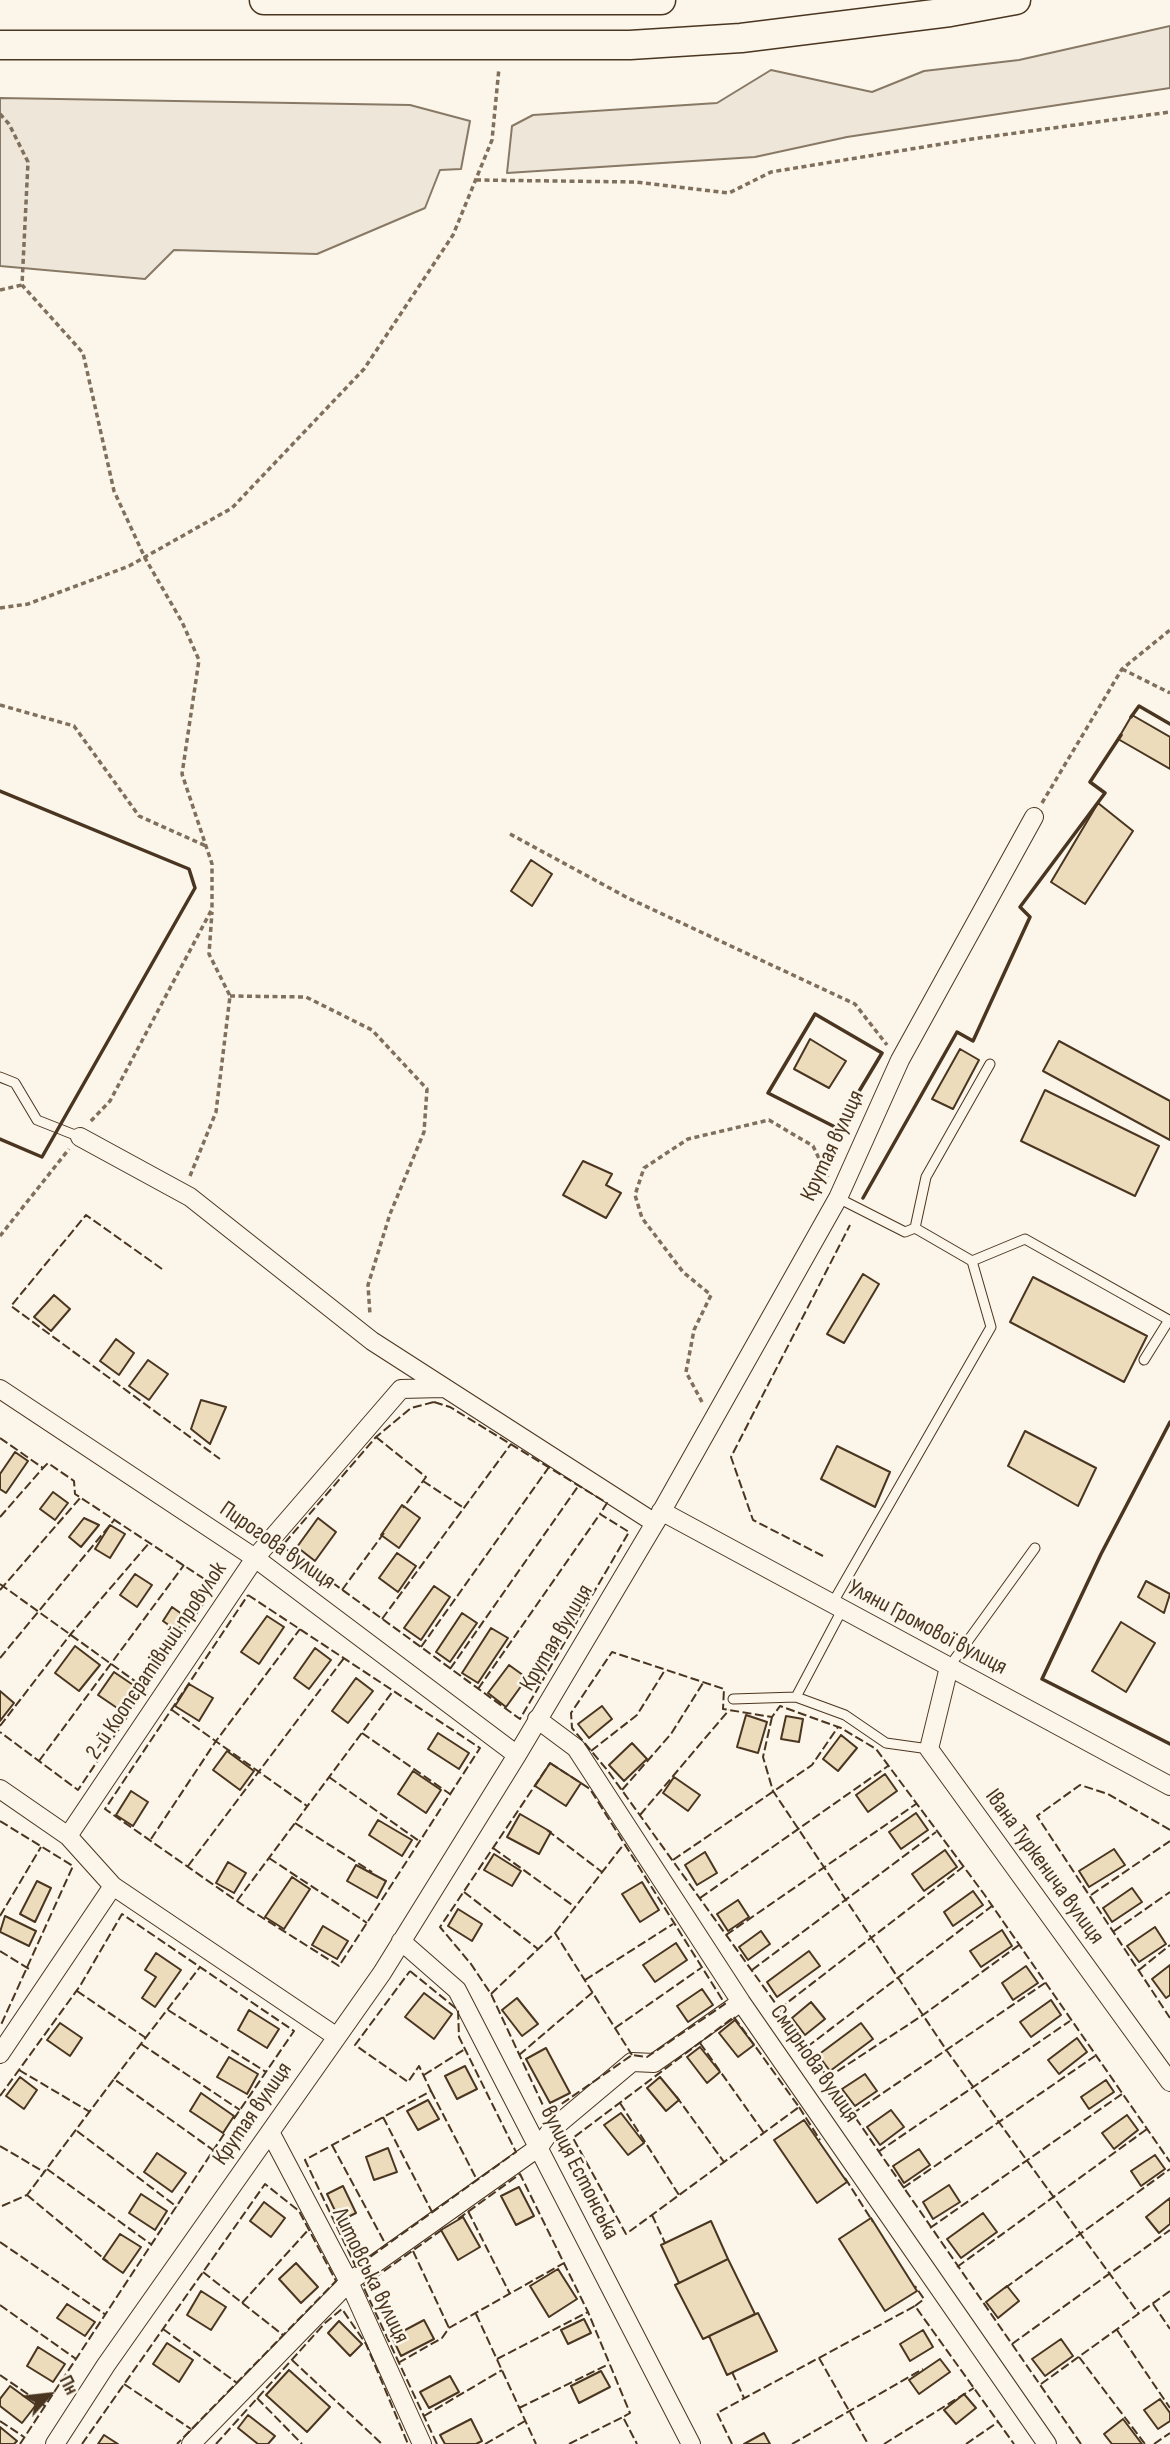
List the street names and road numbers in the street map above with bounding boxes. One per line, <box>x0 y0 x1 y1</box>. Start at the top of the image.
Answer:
street label: Крутая вулиця <box>795 1086 871 1206</box>
street label: Пирогова вулиця <box>214 1496 340 1596</box>
street label: 2-й Коопєратівний провулок <box>81 1557 233 1765</box>
street label: Уляни Громової вулиця <box>843 1574 1011 1682</box>
street label: Крутая вулиця <box>514 1580 600 1696</box>
street label: Івана Туркенича вулиця <box>978 1784 1110 1950</box>
street label: Смирнова вулиця <box>763 2000 865 2128</box>
street label: Крутая вулиця <box>207 2057 299 2171</box>
street label: вулиця Естонська <box>533 2102 625 2244</box>
street label: Литовська вулиця <box>325 2204 415 2348</box>

